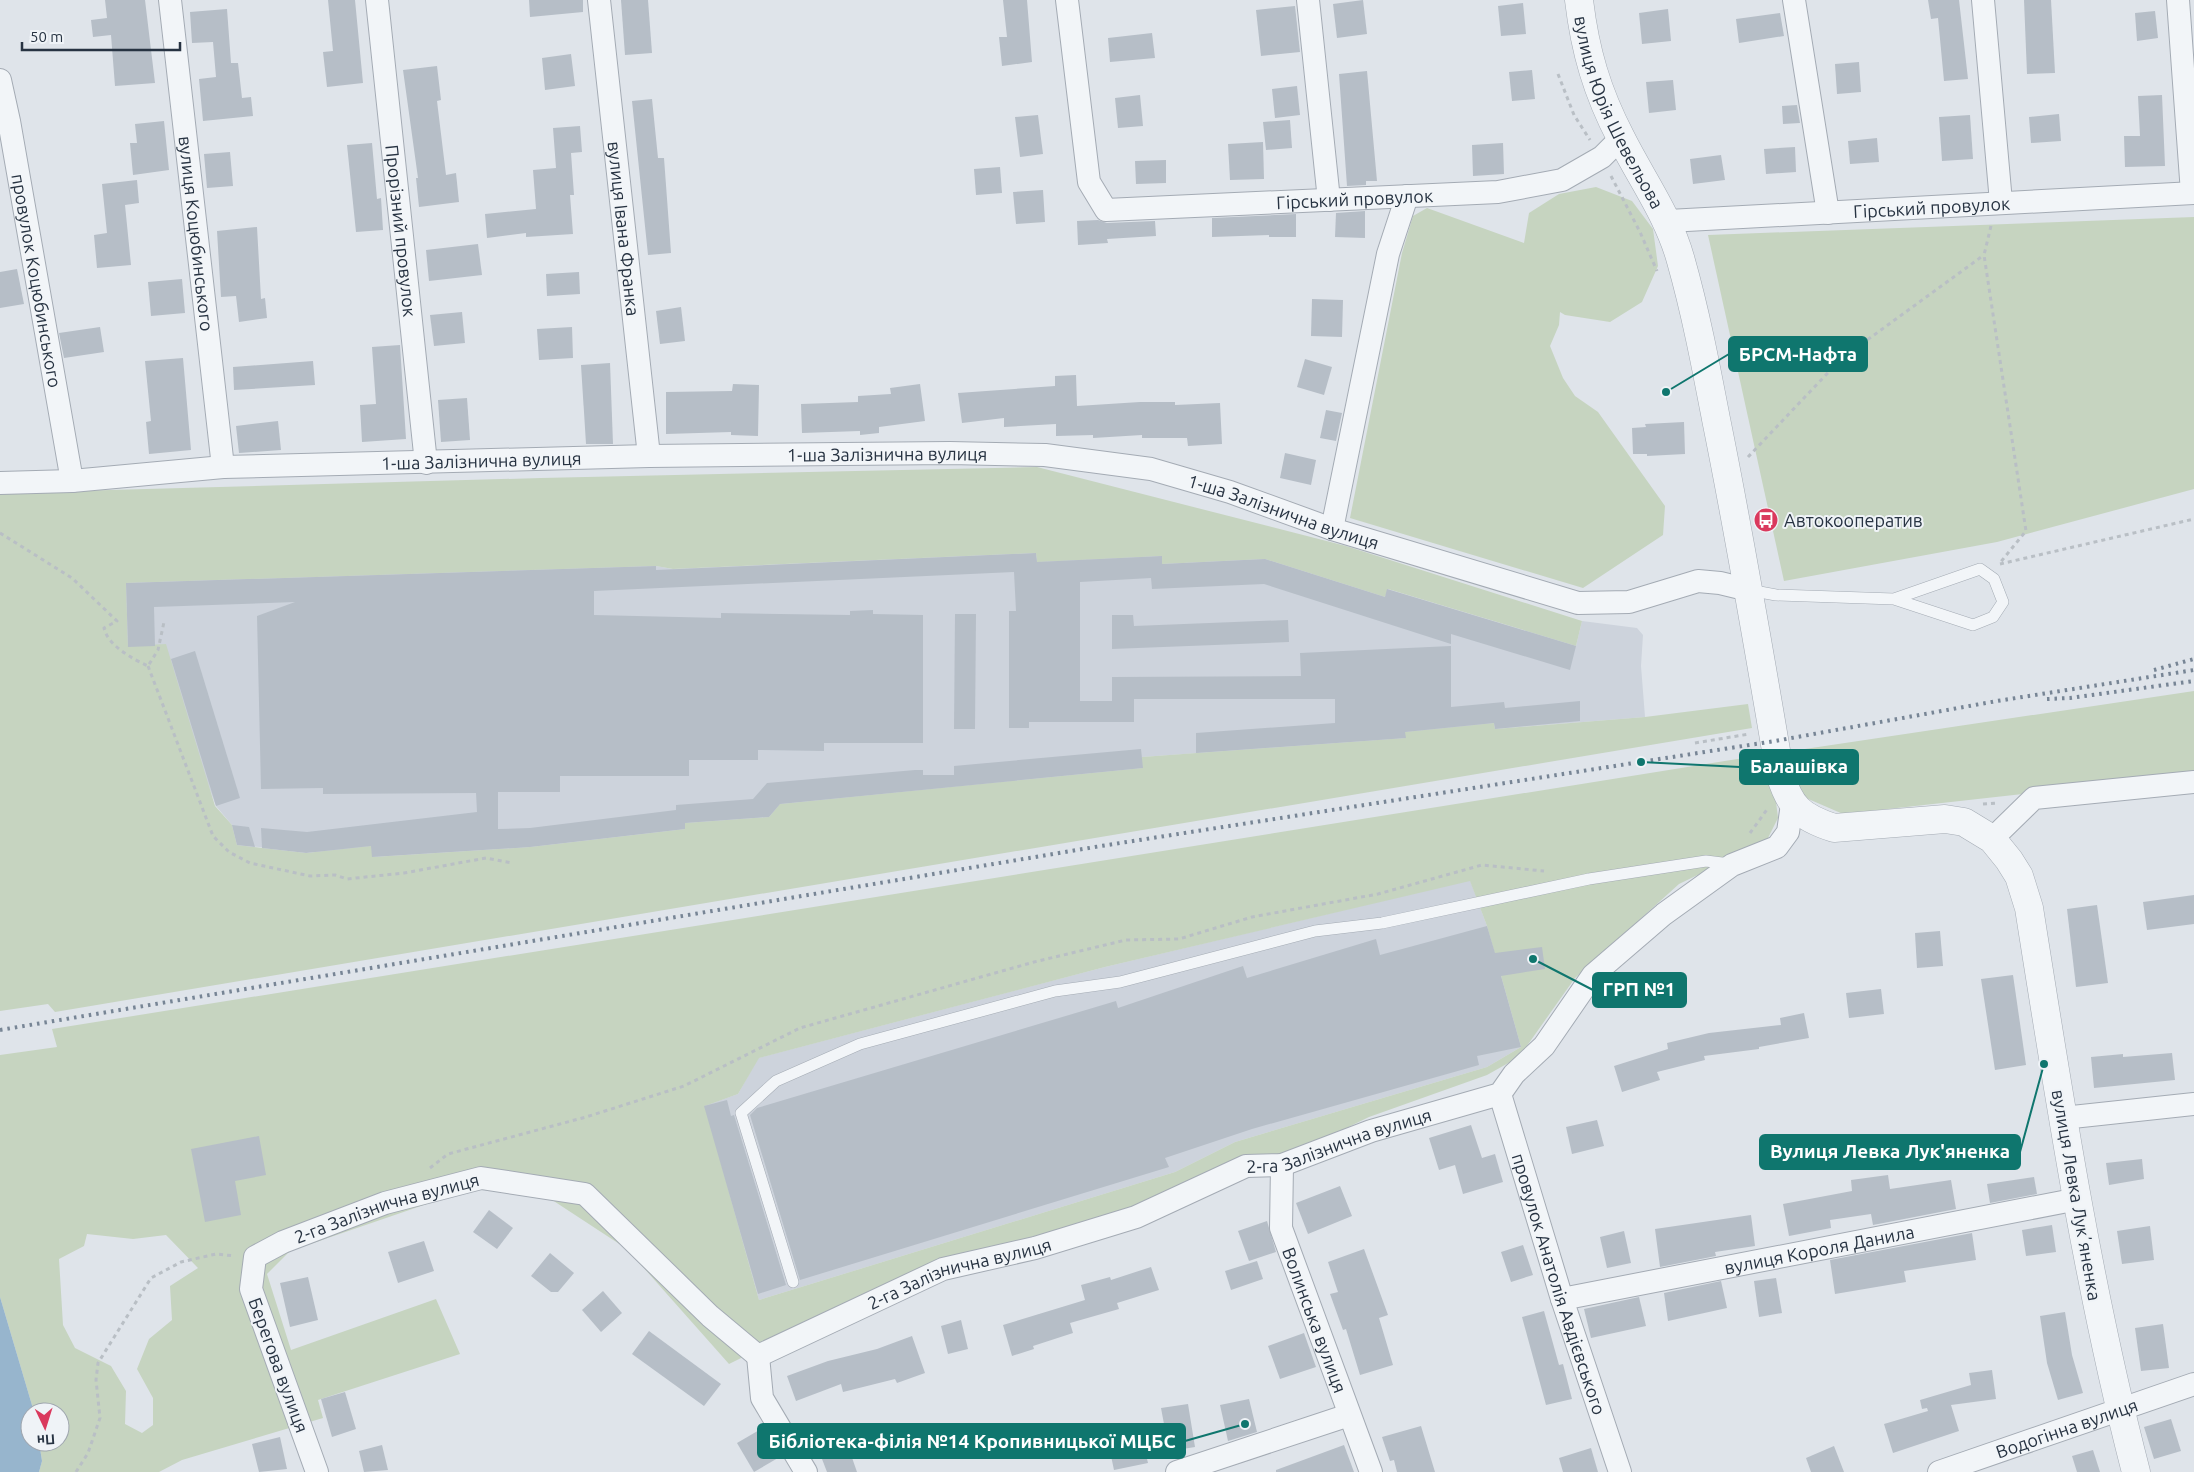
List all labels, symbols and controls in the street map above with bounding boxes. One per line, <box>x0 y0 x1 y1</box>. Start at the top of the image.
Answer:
street label: вулиця Юрія Шевельова <box>1571 14 1668 212</box>
scale bar <box>22 20 180 52</box>
text: 50 m <box>30 28 63 45</box>
street label: вулиця Коцюбинського <box>175 135 218 332</box>
street label: вулиця Івана Франка <box>605 140 644 317</box>
street label: Прорізний провулок <box>382 144 420 318</box>
street label: провулок Коцюбинського <box>8 172 65 389</box>
street label: Гірський провулок <box>1276 185 1434 212</box>
street label: Гірський провулок <box>1853 193 2011 221</box>
callout: БРСМ-Нафта <box>1729 337 1867 371</box>
text: БРСМ-Нафта <box>1739 343 1857 365</box>
street label: 1-ша Залізнична вулиця <box>787 443 988 465</box>
street label: 1-ша Залізнична вулиця <box>381 448 582 473</box>
street label: 1-ша Залізнична вулиця <box>1186 470 1381 553</box>
bus stop icon: Автокооператив <box>1753 507 1779 533</box>
place label: Автокооператив <box>1784 510 1923 530</box>
callout: Балашівка <box>1740 750 1858 784</box>
text: Балашівка <box>1750 755 1848 777</box>
callout: ГРП №1 <box>1593 973 1686 1007</box>
text: ГРП №1 <box>1603 978 1675 1000</box>
street label: вулиця Левка Лукʼяненка <box>2049 1088 2105 1302</box>
street label: 2-га Залізнична вулиця <box>1246 1104 1434 1176</box>
callout: Вулиця Левка Лук'яненка <box>1760 1135 2020 1169</box>
text: Вулиця Левка Лук'яненка <box>1770 1140 2010 1162</box>
street label: провулок Анатолія Авдієвського <box>1509 1151 1610 1417</box>
street label: 2-га Залізнична вулиця <box>291 1169 481 1247</box>
street label: вулиця Короля Данила <box>1722 1221 1916 1277</box>
street label: 2-га Залізнична вулиця <box>864 1234 1054 1313</box>
street label: Волинська вулиця <box>1279 1244 1351 1395</box>
street label: Берегова вулиця <box>245 1295 313 1435</box>
street label: Водогінна вулиця <box>1993 1394 2140 1462</box>
north arrow <box>20 1402 70 1452</box>
callout: Бібліотека-філія №14 Кропивницької МЦБС <box>758 1424 1185 1458</box>
text: Бібліотека-філія №14 Кропивницької МЦБС <box>768 1430 1176 1452</box>
text: Пн <box>36 1431 56 1449</box>

